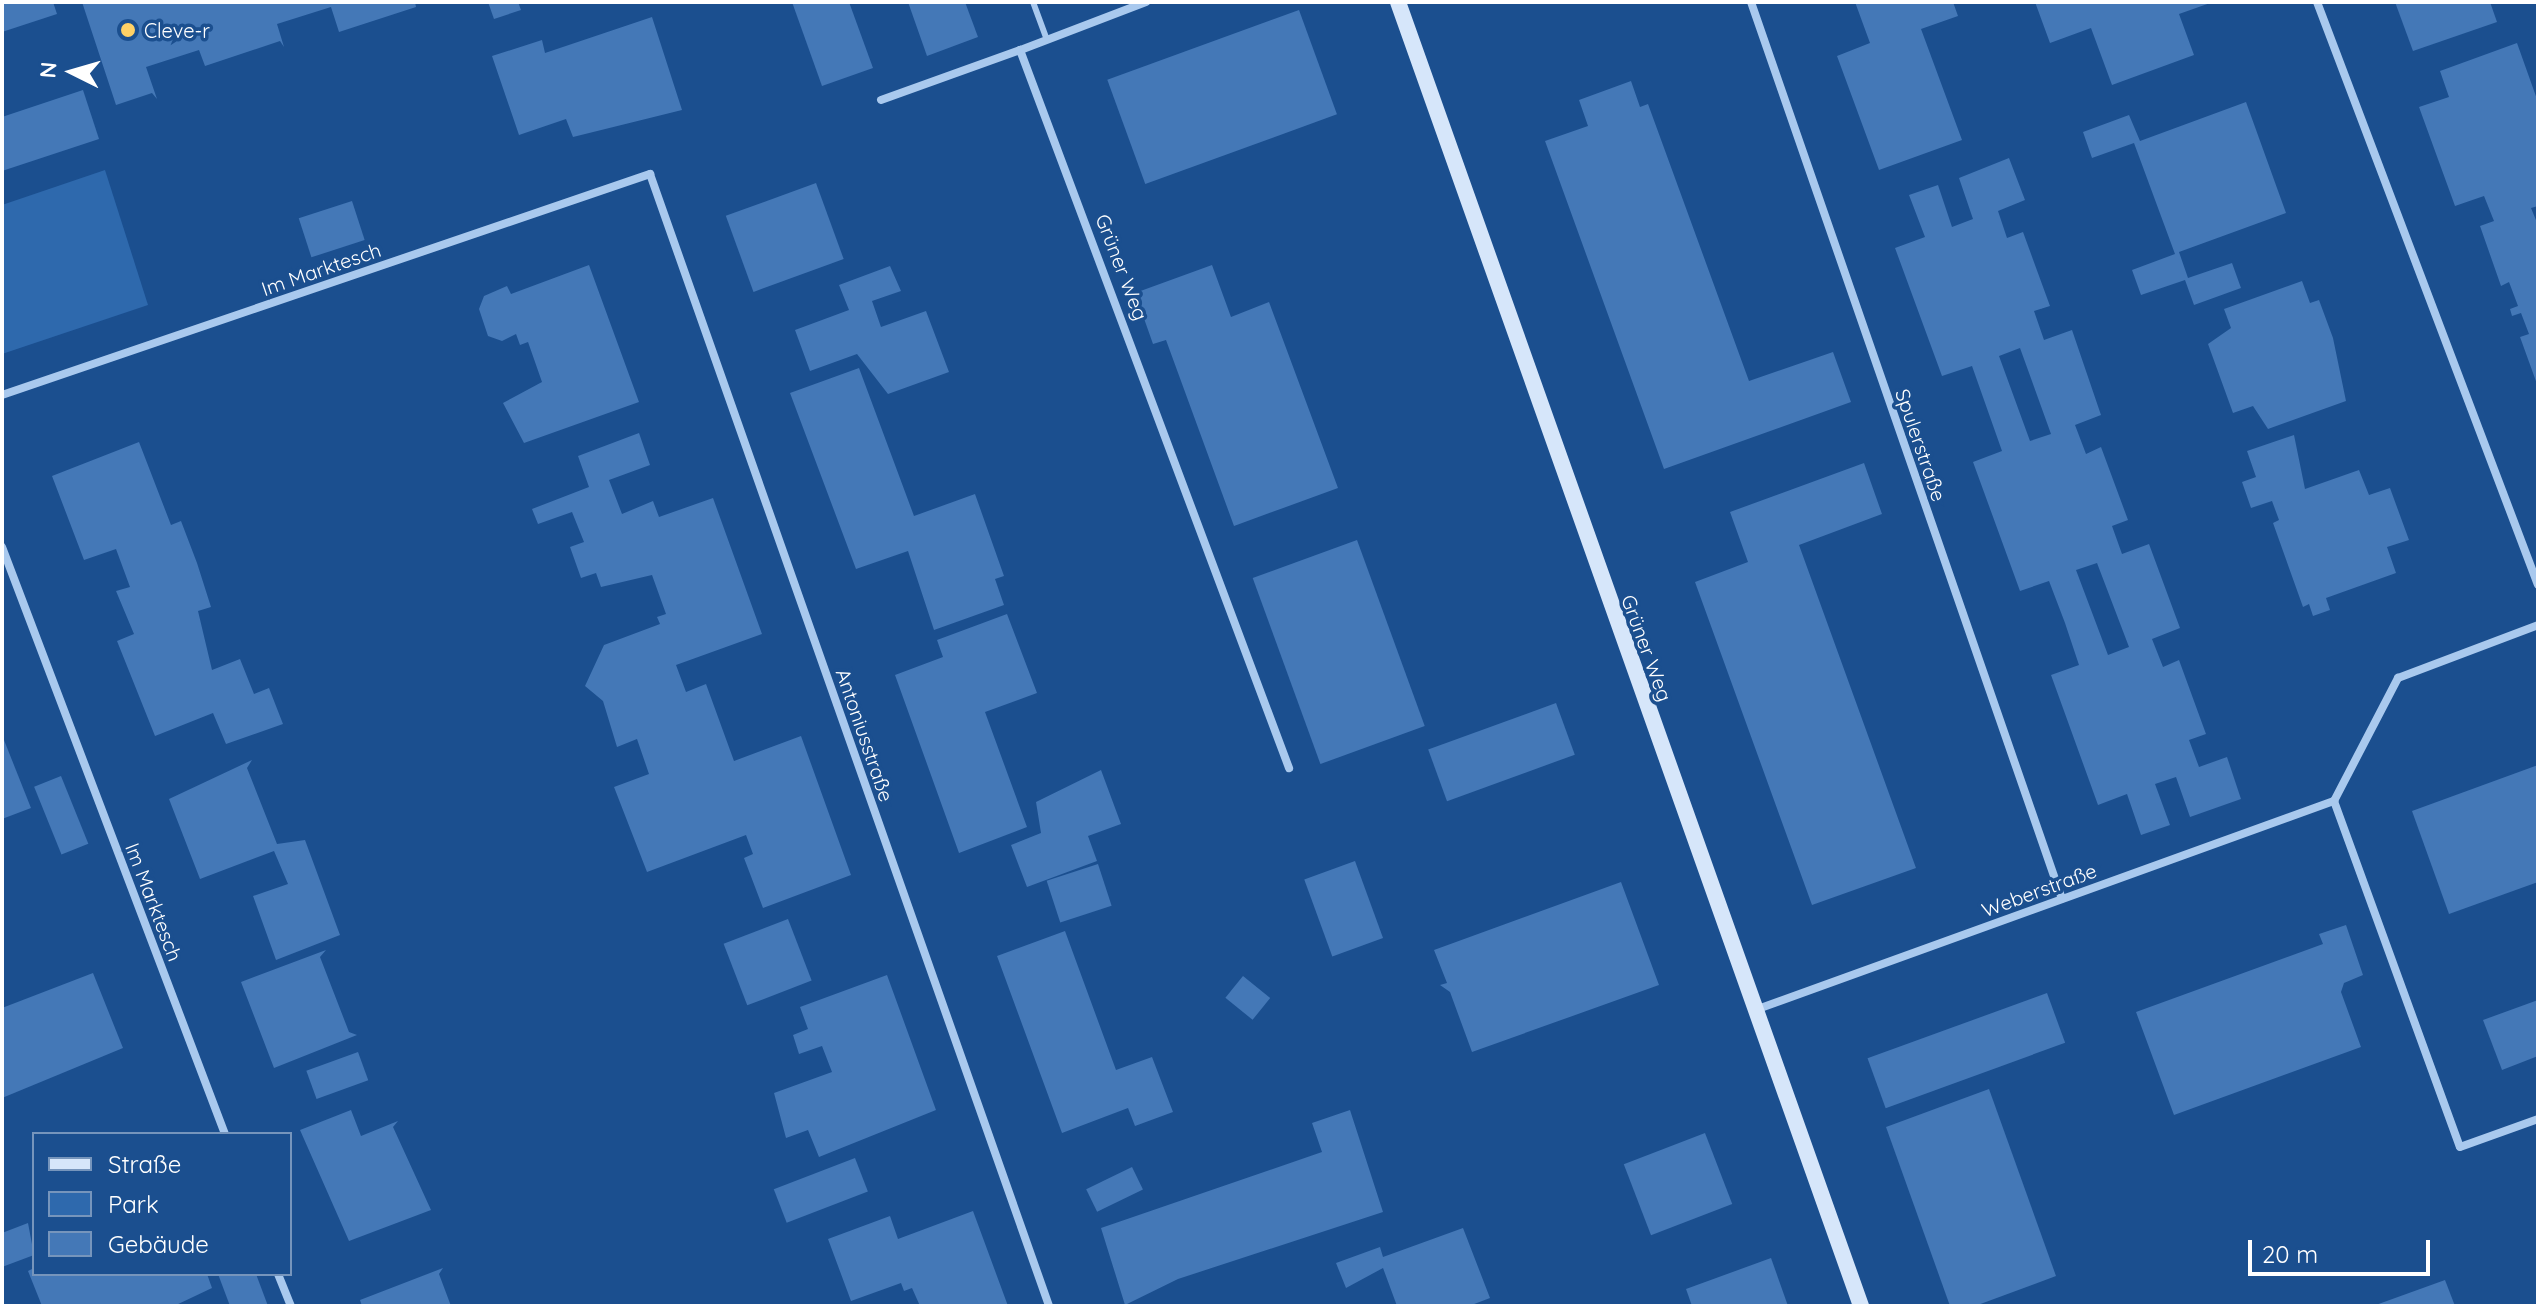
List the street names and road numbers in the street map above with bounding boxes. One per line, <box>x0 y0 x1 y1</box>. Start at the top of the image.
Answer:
street label: Grüner Weg <box>1091 211 1153 323</box>
street label: Im Marktesch <box>258 237 384 301</box>
street label: Spulerstraße <box>1891 386 1951 504</box>
street label: Grüner Weg <box>1617 591 1677 705</box>
street label: Antoniusstraße <box>831 665 899 805</box>
street label: Im Marktesch <box>120 839 188 965</box>
street label: Weberstraße <box>1978 858 2100 922</box>

